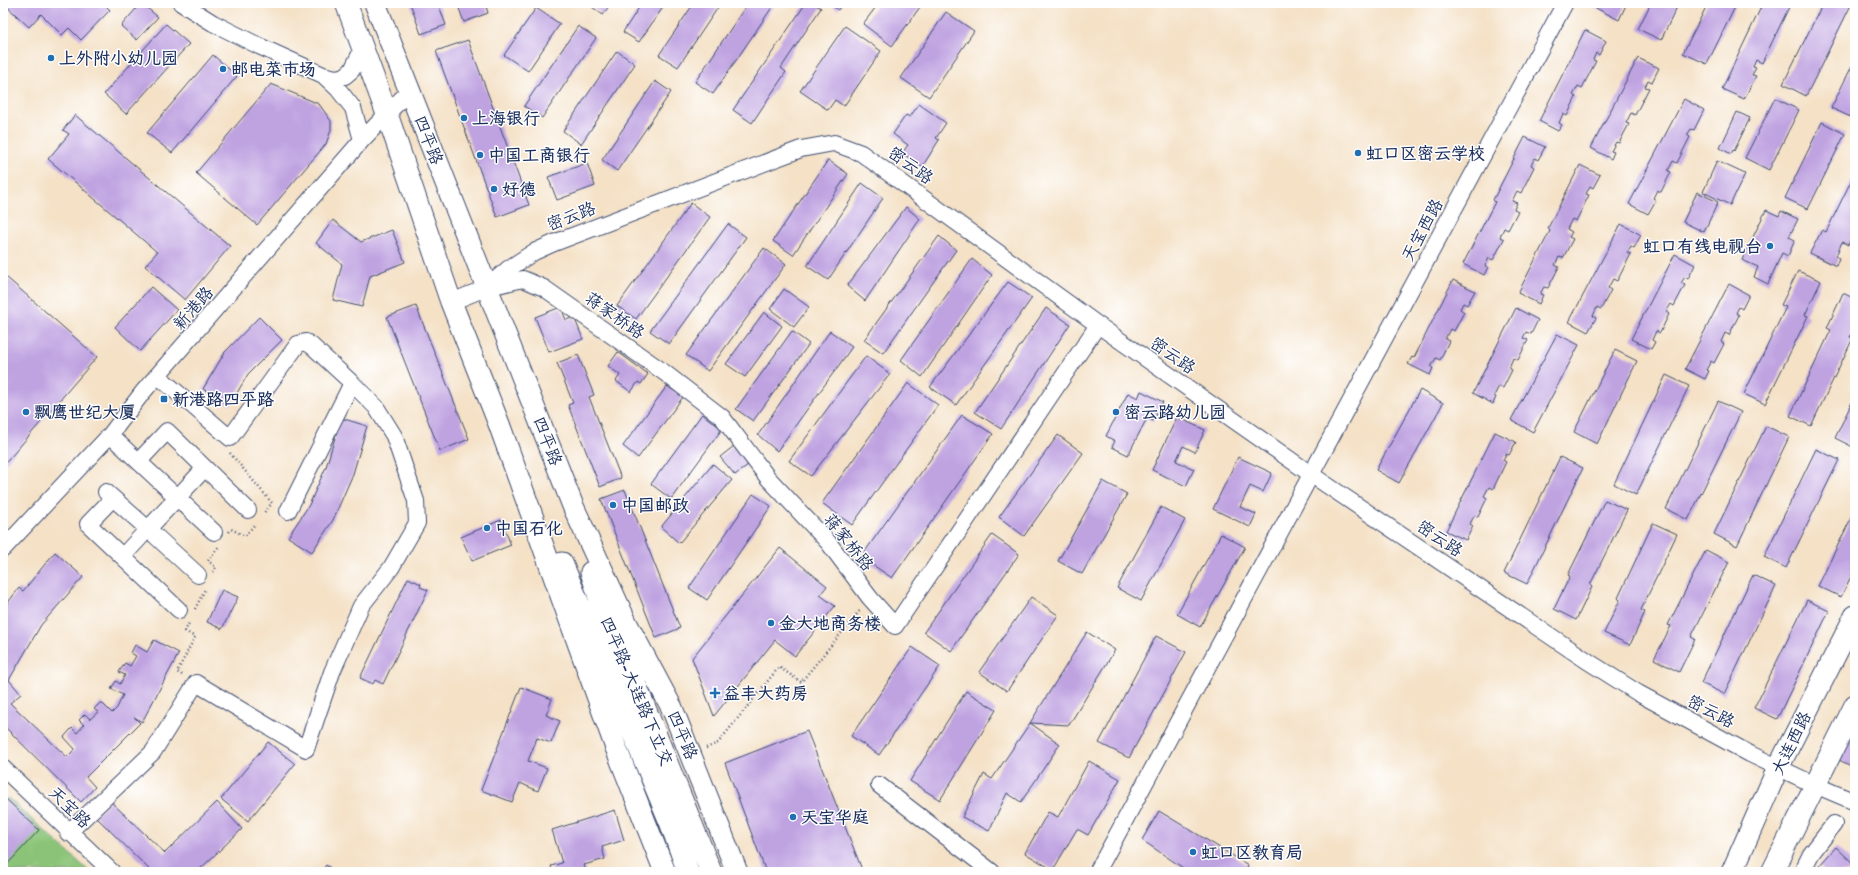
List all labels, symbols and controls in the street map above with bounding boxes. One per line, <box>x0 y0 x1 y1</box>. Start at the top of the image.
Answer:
place label: 上外附小幼儿园 <box>59 48 178 68</box>
marker: 上外附小幼儿园 <box>46 53 56 63</box>
place label: 邮电菜市场 <box>231 59 316 79</box>
marker: 邮电菜市场 <box>218 64 228 74</box>
place label: 上海银行 <box>472 108 540 128</box>
street label: 四平路 <box>411 113 447 167</box>
marker: 上海银行 <box>459 113 469 123</box>
street label: 密云路 <box>884 142 938 188</box>
place label: 虹口区密云学校 <box>1366 143 1485 163</box>
place label: 中国工商银行 <box>488 145 590 165</box>
marker: 虹口区密云学校 <box>1353 148 1363 158</box>
marker: 中国工商银行 <box>475 150 485 160</box>
place label: 好德 <box>502 179 536 199</box>
marker: 好德 <box>489 184 499 194</box>
street label: 天宝西路 <box>1397 195 1447 265</box>
street label: 密云路 <box>544 198 598 234</box>
place label: 虹口有线电视台 <box>1643 236 1762 256</box>
marker: 虹口有线电视台 <box>1765 241 1775 251</box>
street label: 新港路 <box>169 282 217 334</box>
street label: 蒋家桥路 <box>581 287 649 343</box>
street label: 密云路 <box>1146 332 1200 378</box>
place label: 新港路四平路 <box>172 389 274 409</box>
marker: 新港路四平路 <box>159 394 169 404</box>
place label: 飘鹰世纪大厦 <box>34 402 136 422</box>
place label: 密云路幼儿园 <box>1124 402 1226 422</box>
marker: 飘鹰世纪大厦 <box>21 407 31 417</box>
marker: 密云路幼儿园 <box>1111 407 1121 417</box>
street label: 四平路 <box>530 414 566 468</box>
place label: 中国邮政 <box>621 495 689 515</box>
marker: 中国邮政 <box>608 500 618 510</box>
street label: 蒋家桥路 <box>820 509 878 575</box>
street label: 密云路 <box>1413 515 1467 561</box>
place label: 中国石化 <box>495 518 563 538</box>
marker: 中国石化 <box>482 523 492 533</box>
place label: 金大地商务楼 <box>779 613 881 633</box>
street label: 四平路-大连路下立交 <box>597 614 677 768</box>
marker: 金大地商务楼 <box>766 618 776 628</box>
place label: 益丰大药房 <box>723 683 808 703</box>
marker: 益丰大药房 <box>710 688 720 698</box>
street label: 密云路 <box>1684 690 1738 732</box>
street label: 四平路 <box>664 708 702 762</box>
street label: 大连西路 <box>1767 708 1815 778</box>
street label: 天宝路 <box>45 782 95 832</box>
place label: 天宝华庭 <box>801 807 869 827</box>
marker: 天宝华庭 <box>788 812 798 822</box>
place label: 虹口区教育局 <box>1201 842 1303 862</box>
marker: 虹口区教育局 <box>1188 847 1198 857</box>

